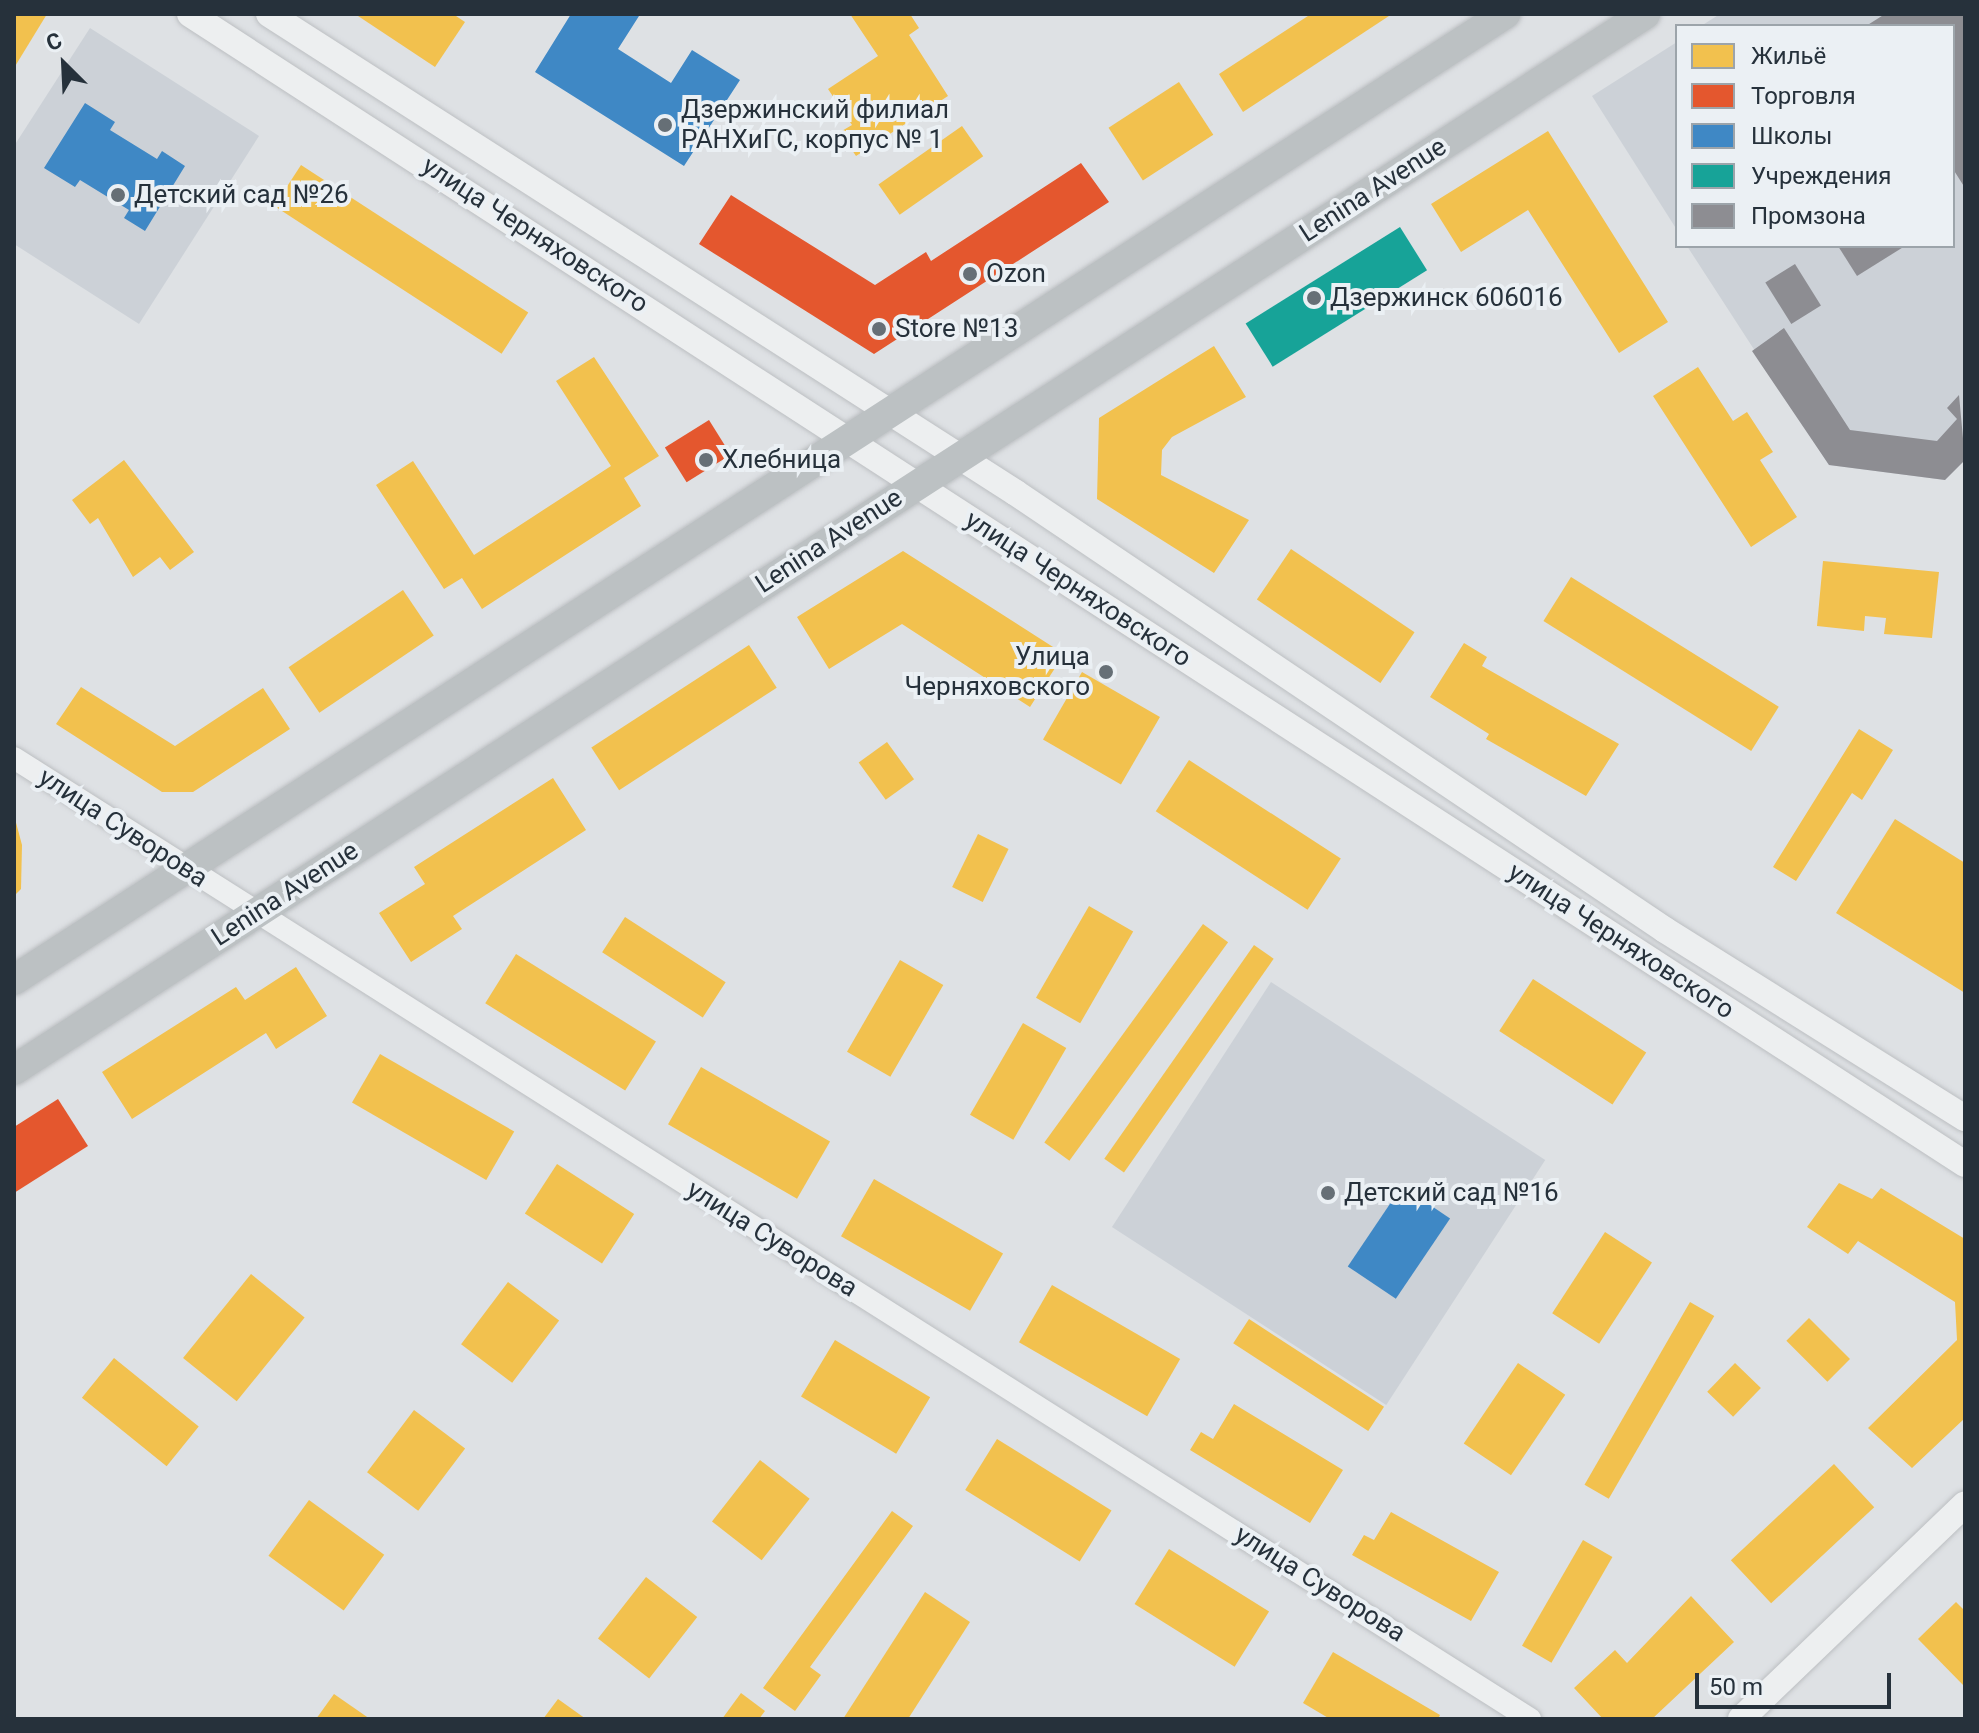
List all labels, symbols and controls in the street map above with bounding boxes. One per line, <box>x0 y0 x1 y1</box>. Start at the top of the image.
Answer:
north arrow <box>24 24 104 104</box>
legend <box>1675 24 1955 248</box>
text: С <box>42 27 66 56</box>
text: Жильё <box>1751 42 1826 70</box>
text: Торговля <box>1751 82 1856 110</box>
place label: Дзержинский филиал РАНХиГС, корпус № 1 <box>681 94 949 156</box>
marker: Дзержинский филиал РАНХиГС, корпус № 1 <box>656 116 674 134</box>
text: Школы <box>1751 122 1832 150</box>
street label: Lenina Avenue <box>1294 131 1452 249</box>
street label: улица Черняховского <box>416 150 654 320</box>
text: Учреждения <box>1751 162 1892 190</box>
place label: Детский сад №26 <box>134 179 349 211</box>
marker: Детский сад №26 <box>109 186 127 204</box>
text: Промзона <box>1751 202 1866 230</box>
place label: Ozon <box>986 258 1046 290</box>
marker: Ozon <box>961 265 979 283</box>
place label: Дзержинск 606016 <box>1330 282 1563 314</box>
marker: Дзержинск 606016 <box>1305 289 1323 307</box>
place label: Store №13 <box>895 313 1018 345</box>
marker: Store №13 <box>870 320 888 338</box>
place label: Хлебница <box>722 444 841 476</box>
marker: Хлебница <box>697 451 715 469</box>
street label: Lenina Avenue <box>750 482 908 600</box>
street label: улица Черняховского <box>959 504 1197 674</box>
place label: Улица Черняховского <box>904 641 1090 702</box>
marker: Улица Черняховского <box>1097 663 1115 681</box>
street label: улица Суворова <box>33 762 213 894</box>
street label: Lenina Avenue <box>206 835 364 953</box>
street label: улица Черняховского <box>1502 856 1740 1026</box>
street label: улица Суворова <box>681 1174 863 1304</box>
place label: Детский сад №16 <box>1344 1177 1559 1209</box>
marker: Детский сад №16 <box>1319 1184 1337 1202</box>
street label: улица Суворова <box>1229 1519 1411 1649</box>
scale bar <box>1699 1657 1895 1707</box>
text: 50 m <box>1709 1673 1763 1701</box>

